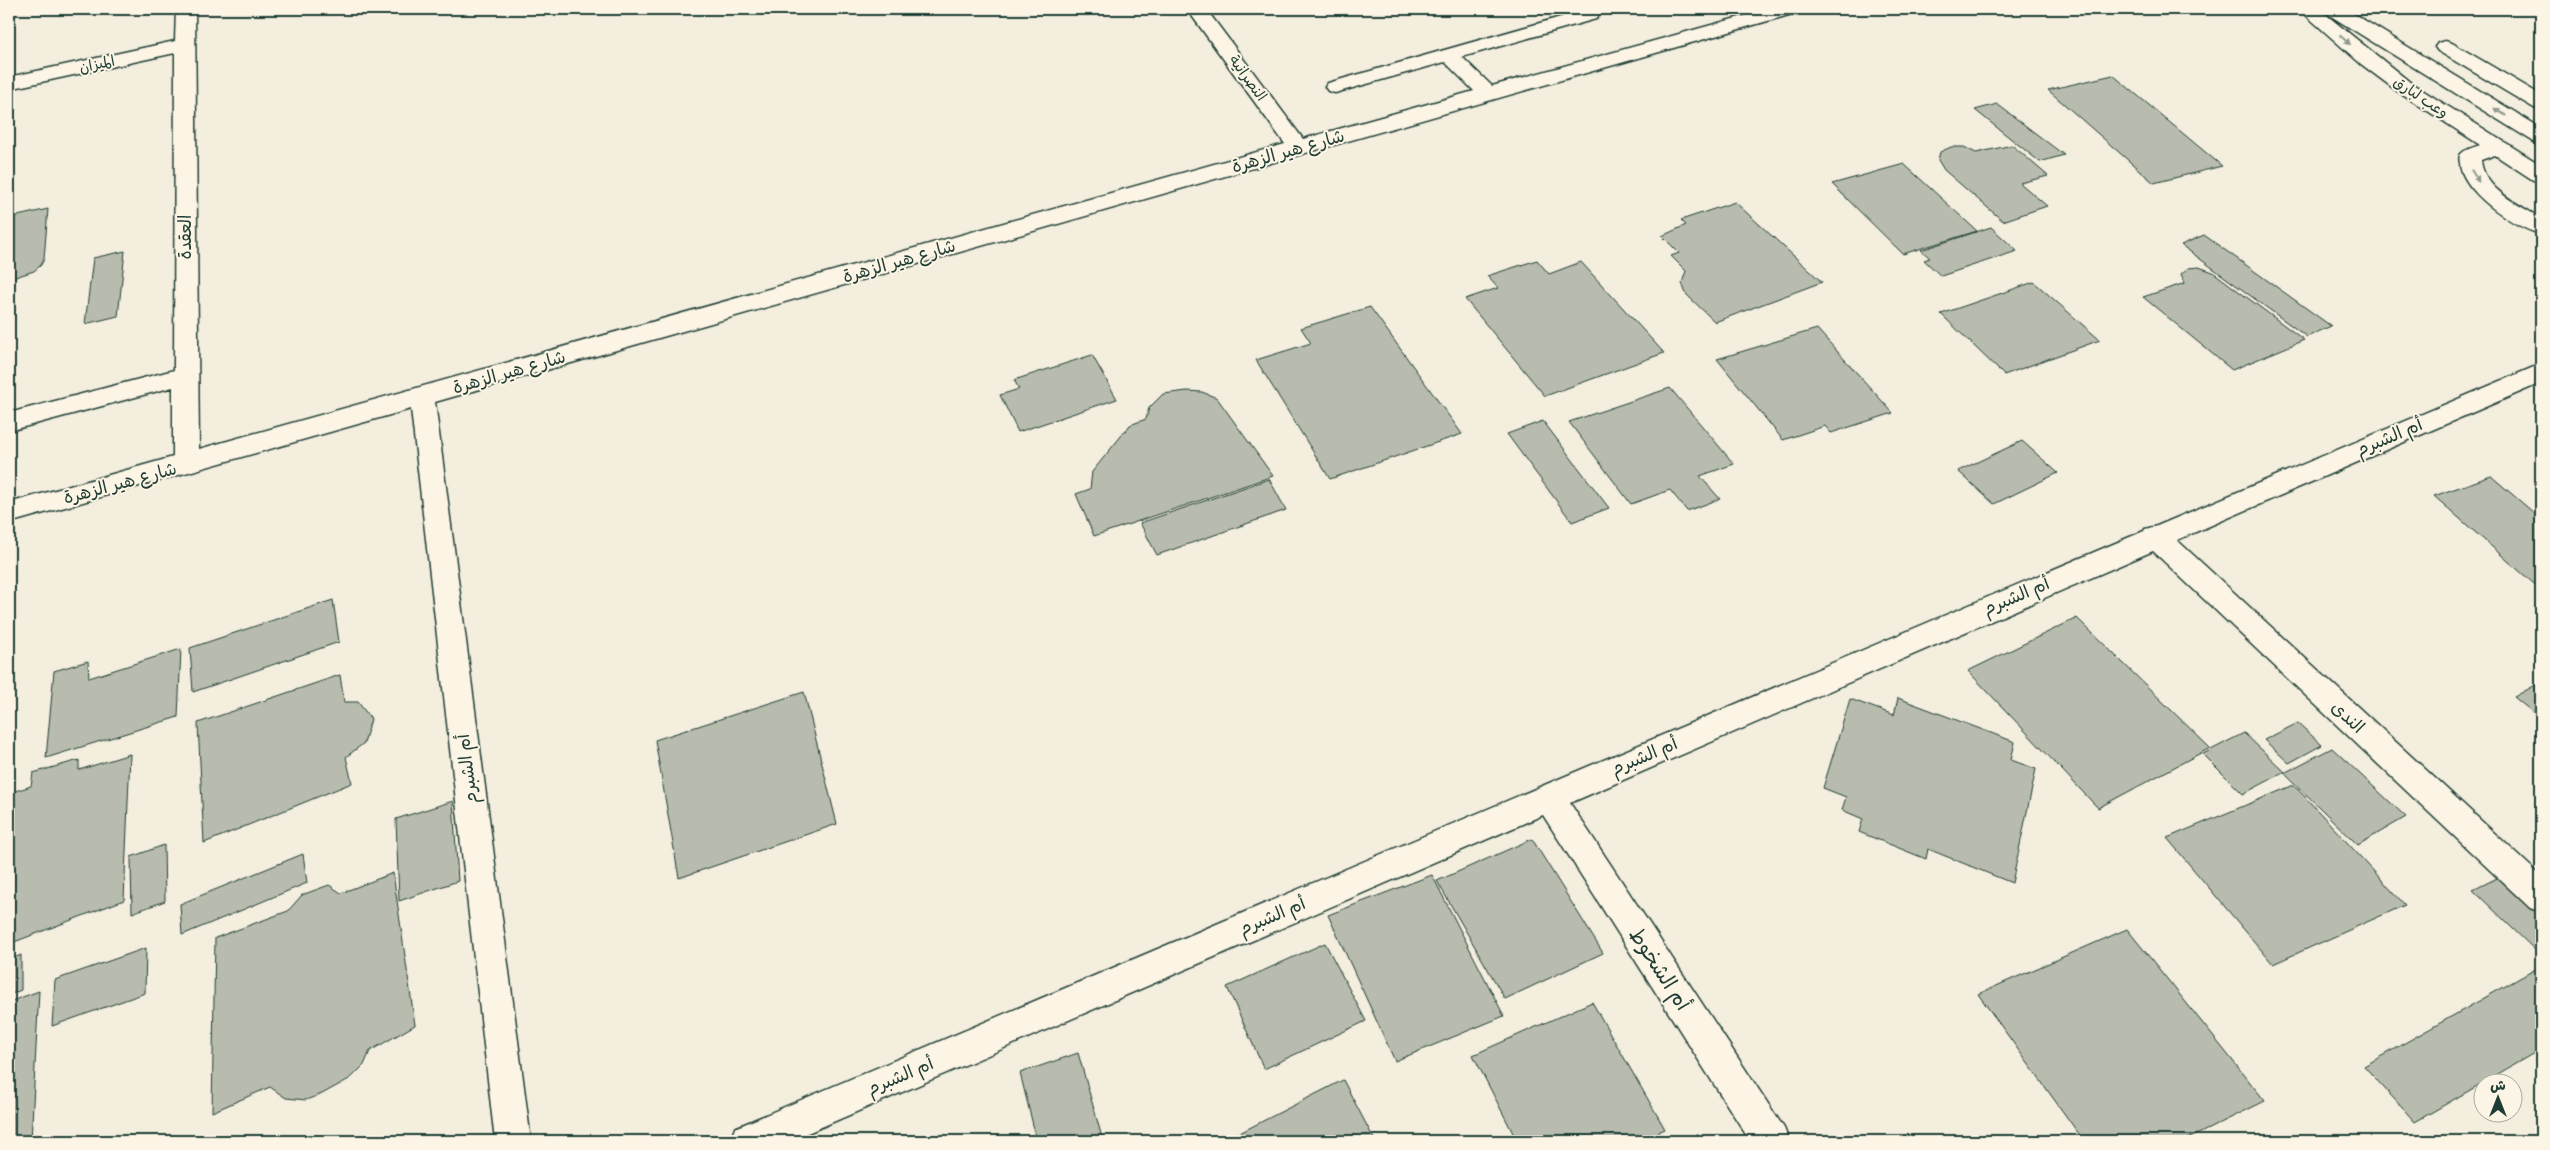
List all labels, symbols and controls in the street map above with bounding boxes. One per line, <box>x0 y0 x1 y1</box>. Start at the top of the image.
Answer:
one-way arrow <box>2339 34 2351 45</box>
street label: الميزان <box>77 50 117 78</box>
street label: النصرانية <box>1225 50 1272 105</box>
street label: وعب لبارق <box>2390 71 2453 123</box>
one-way arrow <box>2493 107 2506 116</box>
street label: شارع هير الزهرة <box>1228 122 1347 179</box>
one-way arrow <box>2470 169 2479 183</box>
street label: العقدة <box>172 214 197 260</box>
street label: شارع هير الزهرة <box>839 232 958 289</box>
street label: شارع هير الزهرة <box>449 343 568 400</box>
street label: أم الشبرم <box>2351 411 2427 464</box>
street label: شارع هير الزهرة <box>60 455 179 510</box>
street label: أم الشبرم <box>1978 570 2054 623</box>
street label: الندى <box>2326 695 2371 739</box>
street label: أم الشبرم <box>1606 730 1682 783</box>
street label: أم الشبرم <box>450 732 485 806</box>
street label: أم الشبرم <box>1234 890 1310 943</box>
street label: أم الشخوط <box>1621 922 1698 1017</box>
street label: أم الشبرم <box>862 1050 938 1103</box>
north arrow <box>2472 1072 2522 1122</box>
text: ش <box>2490 1075 2506 1094</box>

